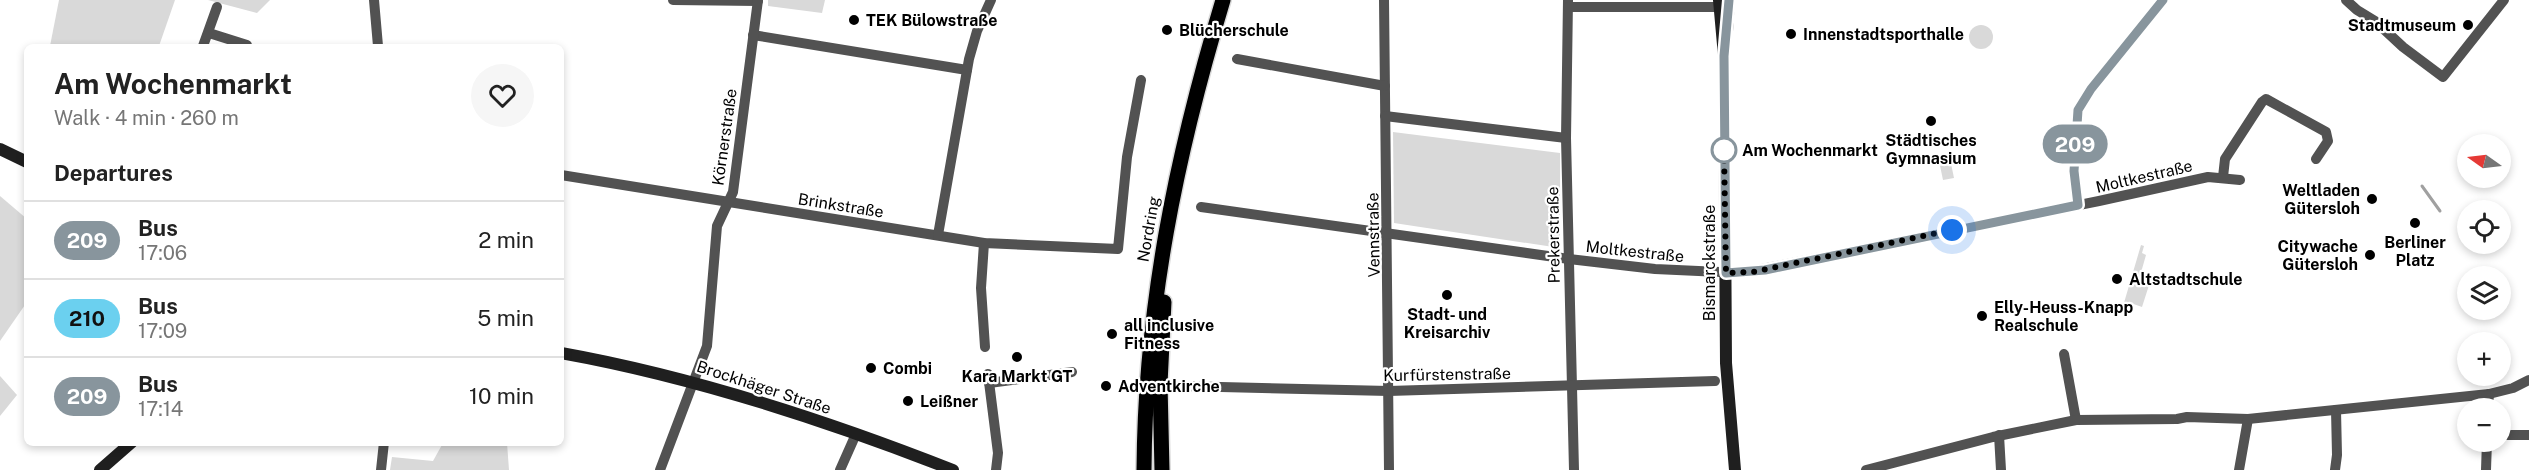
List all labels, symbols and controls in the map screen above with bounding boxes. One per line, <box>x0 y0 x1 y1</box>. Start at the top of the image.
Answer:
place label: TEK Bülowstraße <box>866 11 998 30</box>
marker: TEK Bülowstraße <box>847 13 861 27</box>
place label: Stadtmuseum <box>2348 16 2456 35</box>
marker: Stadtmuseum <box>2461 18 2475 32</box>
place label: Blücherschule <box>1179 21 1289 40</box>
marker: Blücherschule <box>1160 23 1174 37</box>
place label: Innenstadtsporthalle <box>1803 25 1964 44</box>
marker: Innenstadtsporthalle <box>1784 27 1798 41</box>
button: heart <box>471 64 534 127</box>
text: Am Wochenmarkt <box>54 67 292 100</box>
street label: Körnerstraße <box>708 87 741 187</box>
text: Walk · 4 min · 260 m <box>54 106 239 130</box>
marker: Städtisches Gymnasium <box>1924 114 1938 128</box>
line badge: 209 <box>2040 124 2110 164</box>
place label: Städtisches Gymnasium <box>1885 131 1977 168</box>
text: 209 <box>2055 132 2095 157</box>
north arrow <box>2457 134 2511 188</box>
map controls <box>2457 134 2511 452</box>
marker: Am Wochenmarkt <box>1711 137 1737 163</box>
place label: Am Wochenmarkt <box>1742 141 1878 160</box>
street label: Moltkestraße <box>2094 156 2194 197</box>
text: Departures <box>54 160 173 186</box>
place label: Weltladen Gütersloh <box>2282 181 2360 218</box>
street label: Prekerstraße <box>1543 186 1564 284</box>
street label: Brinkstraße <box>797 189 885 222</box>
street label: Vennstraße <box>1363 192 1384 278</box>
marker: Weltladen Gütersloh <box>2365 192 2379 206</box>
street label: Nordring <box>1133 195 1164 263</box>
button: locate <box>2457 200 2511 254</box>
street label: Bismarckstraße <box>1700 205 1719 321</box>
text: Bus <box>138 215 178 241</box>
your location <box>1937 215 1967 245</box>
marker: Berliner Platz <box>2408 216 2422 230</box>
text: 2 min <box>478 227 534 253</box>
text: 209 <box>67 228 107 253</box>
place label: Berliner Platz <box>2384 233 2446 270</box>
street label: Moltkestraße <box>1585 237 1685 266</box>
place label: Citywache Gütersloh <box>2277 237 2358 274</box>
text: 17:06 <box>138 241 187 265</box>
marker: Citywache Gütersloh <box>2363 248 2377 262</box>
button: layers <box>2457 266 2511 320</box>
place label: Altstadtschule <box>2129 270 2243 289</box>
marker: Altstadtschule <box>2110 272 2124 286</box>
marker: Stadt- und Kreisarchiv <box>1440 288 1454 302</box>
text: Bus <box>138 293 178 319</box>
place label: Elly-Heuss-Knapp Realschule <box>1994 298 2134 335</box>
text: 5 min <box>477 305 534 331</box>
place label: Stadt- und Kreisarchiv <box>1404 305 1491 342</box>
text: 210 <box>69 306 105 331</box>
marker: Elly-Heuss-Knapp Realschule <box>1975 309 1989 323</box>
place label: all inclusive Fitness <box>1124 316 1214 353</box>
text: 17:09 <box>138 319 187 343</box>
marker: all inclusive Fitness <box>1105 327 1119 341</box>
button: + <box>2457 332 2511 386</box>
marker: Kara Markt GT <box>1010 350 1024 364</box>
street label: Brockhäger Straße <box>694 357 834 418</box>
place label: Combi <box>883 359 932 378</box>
marker: Combi <box>864 361 878 375</box>
street label: Kurfürstenstraße <box>1383 364 1511 385</box>
place label: Kara Markt GT <box>962 367 1073 386</box>
text: Bus <box>138 371 178 397</box>
place label: Adventkirche <box>1118 377 1220 396</box>
marker: Adventkirche <box>1099 379 1113 393</box>
text: 10 min <box>469 383 534 409</box>
text: 209 <box>67 384 107 409</box>
place label: Leißner <box>920 392 978 411</box>
marker: Leißner <box>901 394 915 408</box>
text: 17:14 <box>138 397 183 421</box>
button: − <box>2457 398 2511 452</box>

